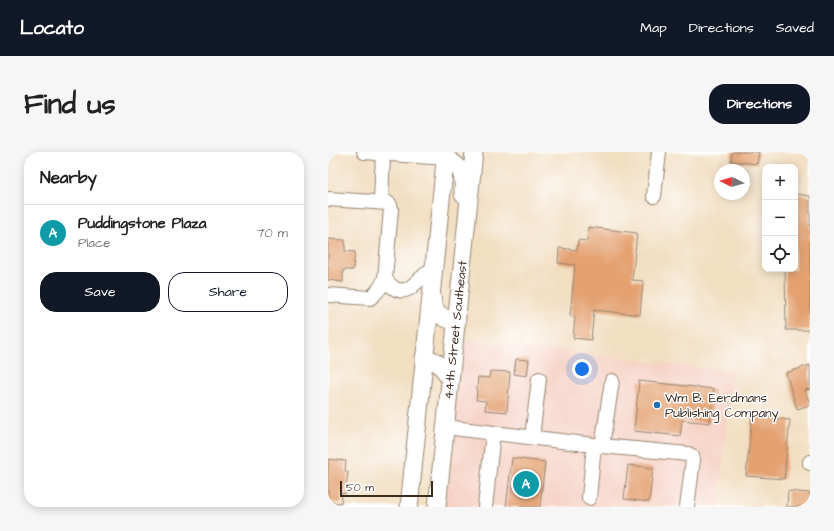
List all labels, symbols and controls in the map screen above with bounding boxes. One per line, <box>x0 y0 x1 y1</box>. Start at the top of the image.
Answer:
text: Locato <box>20 15 84 42</box>
text: Map <box>640 18 667 38</box>
text: Directions <box>689 18 754 38</box>
text: Saved <box>776 18 814 38</box>
button: Directions <box>709 84 810 124</box>
text: Find us <box>24 85 115 124</box>
north arrow <box>714 164 750 200</box>
map controls <box>762 164 798 272</box>
button: + <box>762 164 798 200</box>
text: Nearby <box>40 166 97 190</box>
button: − <box>762 200 798 236</box>
text: Puddingstone Plaza <box>78 213 206 234</box>
text: A <box>49 224 57 242</box>
text: 70 m <box>256 224 288 242</box>
text: Place <box>78 234 110 252</box>
button: locate <box>762 236 798 272</box>
street label: 44th Street Southeast <box>439 259 472 400</box>
button: Save <box>40 272 160 312</box>
button: Share <box>168 272 288 312</box>
your location <box>572 359 592 379</box>
place label: Wm B. Eerdmans Publishing Company <box>665 389 779 423</box>
marker: Wm B. Eerdmans Publishing Company <box>652 400 662 410</box>
pin: A <box>513 469 539 499</box>
scale bar <box>340 479 433 498</box>
text: 50 m <box>346 480 374 495</box>

